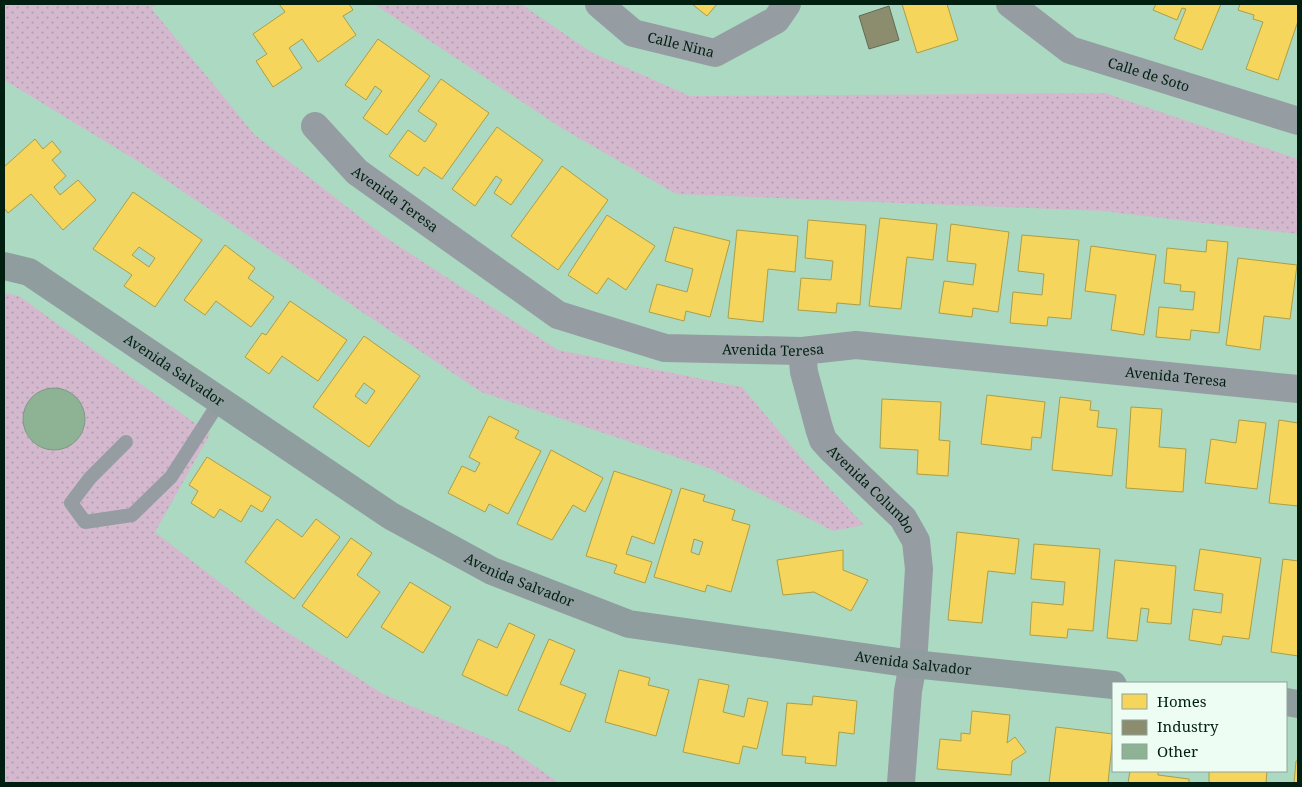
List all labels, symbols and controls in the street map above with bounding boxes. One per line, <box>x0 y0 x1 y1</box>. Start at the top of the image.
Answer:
street label: Calle Nina <box>646 27 717 62</box>
street label: Calle de Soto <box>1106 52 1192 96</box>
street label: Avenida Teresa <box>348 161 443 236</box>
street label: Avenida Salvador <box>121 329 229 410</box>
street label: Avenida Teresa <box>722 339 825 360</box>
street label: Avenida Teresa <box>1124 362 1228 391</box>
street label: Avenida Columbo <box>823 441 920 537</box>
street label: Avenida Salvador <box>461 548 578 611</box>
street label: Avenida Salvador <box>854 646 973 679</box>
legend <box>1112 682 1287 772</box>
text: Homes <box>1157 691 1207 711</box>
text: Industry <box>1157 716 1219 736</box>
text: Other <box>1157 741 1198 761</box>

